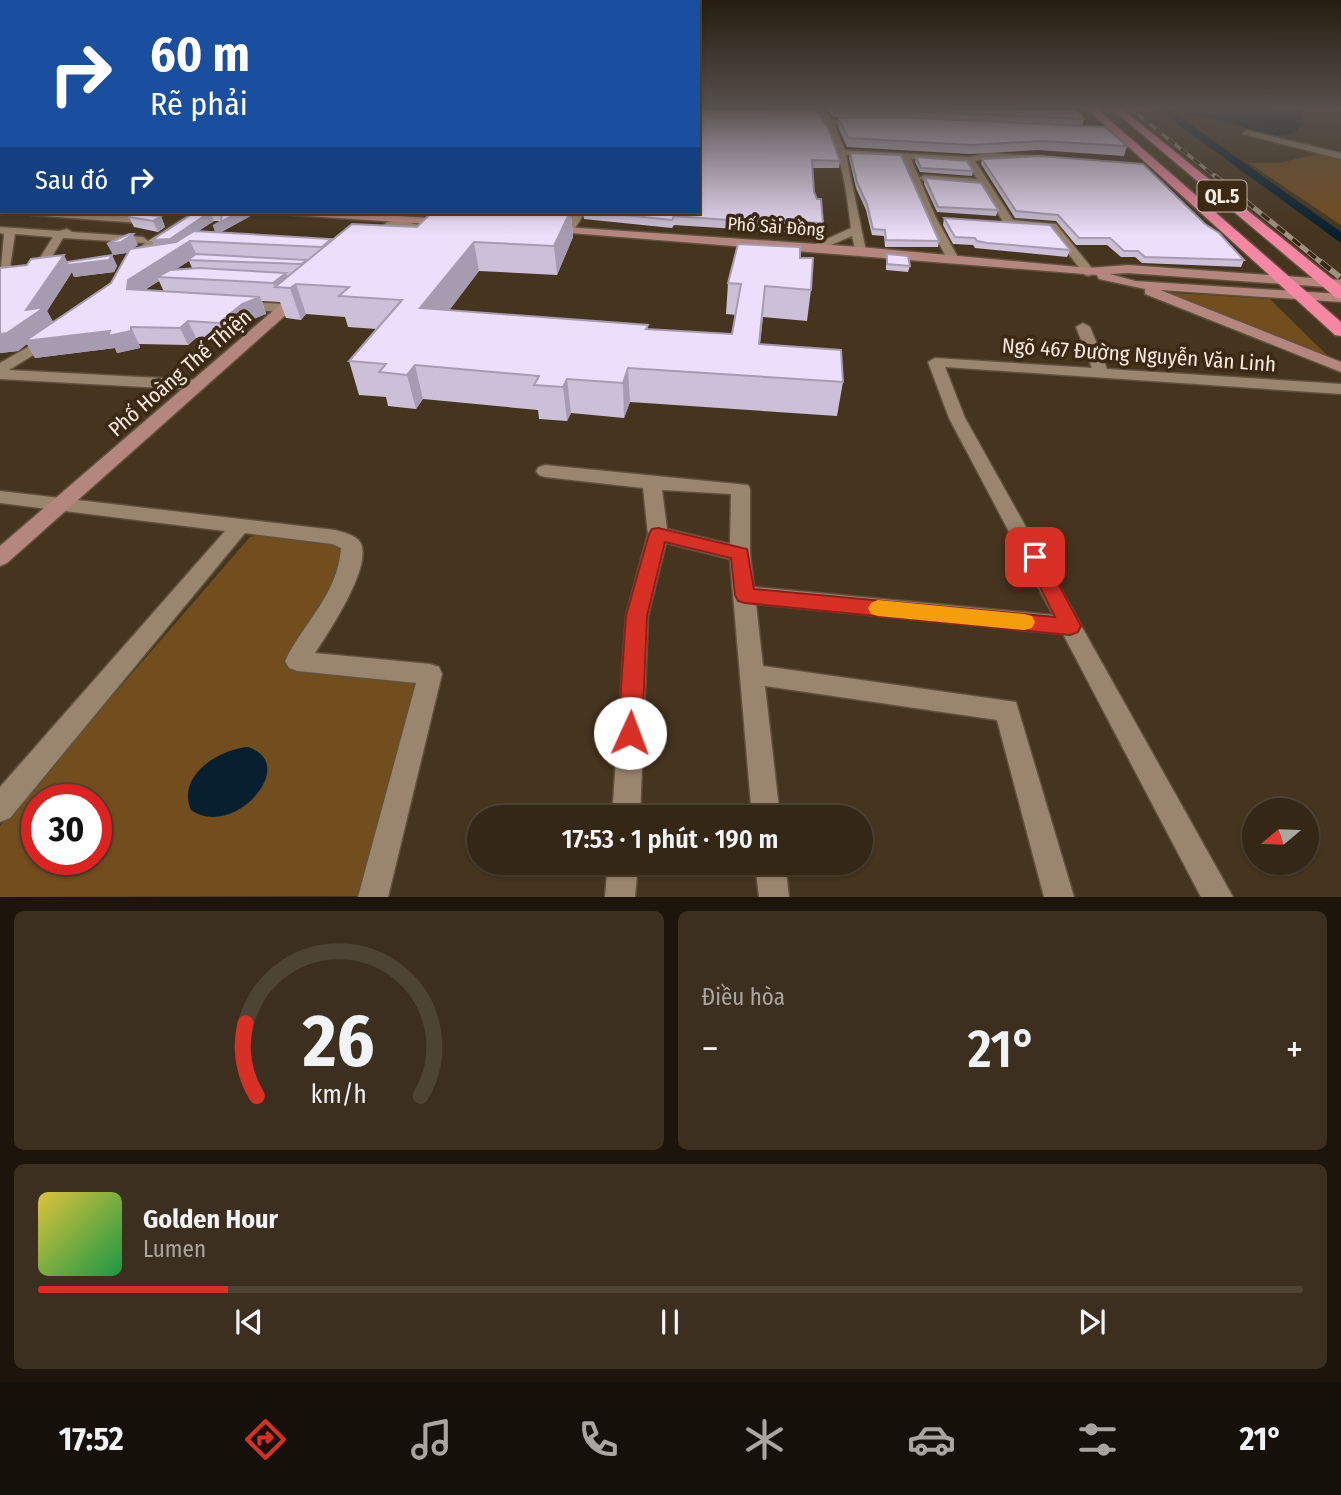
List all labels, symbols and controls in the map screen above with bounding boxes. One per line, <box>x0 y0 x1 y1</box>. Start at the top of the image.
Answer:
text: 60 m <box>150 25 250 84</box>
icon: right <box>35 28 126 119</box>
text: Rẽ phải <box>150 85 248 123</box>
icon: right <box>122 161 160 199</box>
text: Sau đó <box>35 165 108 196</box>
road number: QL.5 <box>1198 180 1246 212</box>
street label: Phố Sài Đồng <box>727 213 826 241</box>
street label: Phố Hoàng Thế Thiện <box>103 304 257 442</box>
street label: Ngõ 467 Đường Nguyễn Văn Linh <box>1001 332 1277 378</box>
pin <box>1005 527 1065 587</box>
icon: arrive <box>1016 538 1054 576</box>
position arrow <box>593 696 667 770</box>
speed limit sign: 30 <box>21 784 112 875</box>
north arrow <box>1242 798 1320 875</box>
map controls <box>1242 798 1319 875</box>
text: 17:53 · 1 phút · 190 m <box>562 824 778 855</box>
text: Điều hòa <box>702 983 785 1011</box>
text: 26 <box>302 999 375 1086</box>
text: 21° <box>968 1018 1037 1081</box>
text: − <box>702 1026 719 1072</box>
text: + <box>1286 1026 1303 1072</box>
text: km/h <box>311 1080 367 1110</box>
text: Golden Hour <box>143 1204 278 1235</box>
text: Lumen <box>143 1235 206 1263</box>
icon: previous <box>230 1303 268 1341</box>
icon: pause <box>651 1303 689 1341</box>
icon: next <box>1073 1303 1111 1341</box>
icon: directions <box>241 1415 290 1464</box>
icon: music <box>407 1415 456 1464</box>
icon: phone <box>574 1415 623 1464</box>
icon: climate <box>740 1415 789 1464</box>
icon: car <box>907 1415 956 1464</box>
icon: filters <box>1073 1415 1122 1464</box>
text: 17:52 <box>59 1420 124 1458</box>
text: 21° <box>1239 1420 1282 1458</box>

